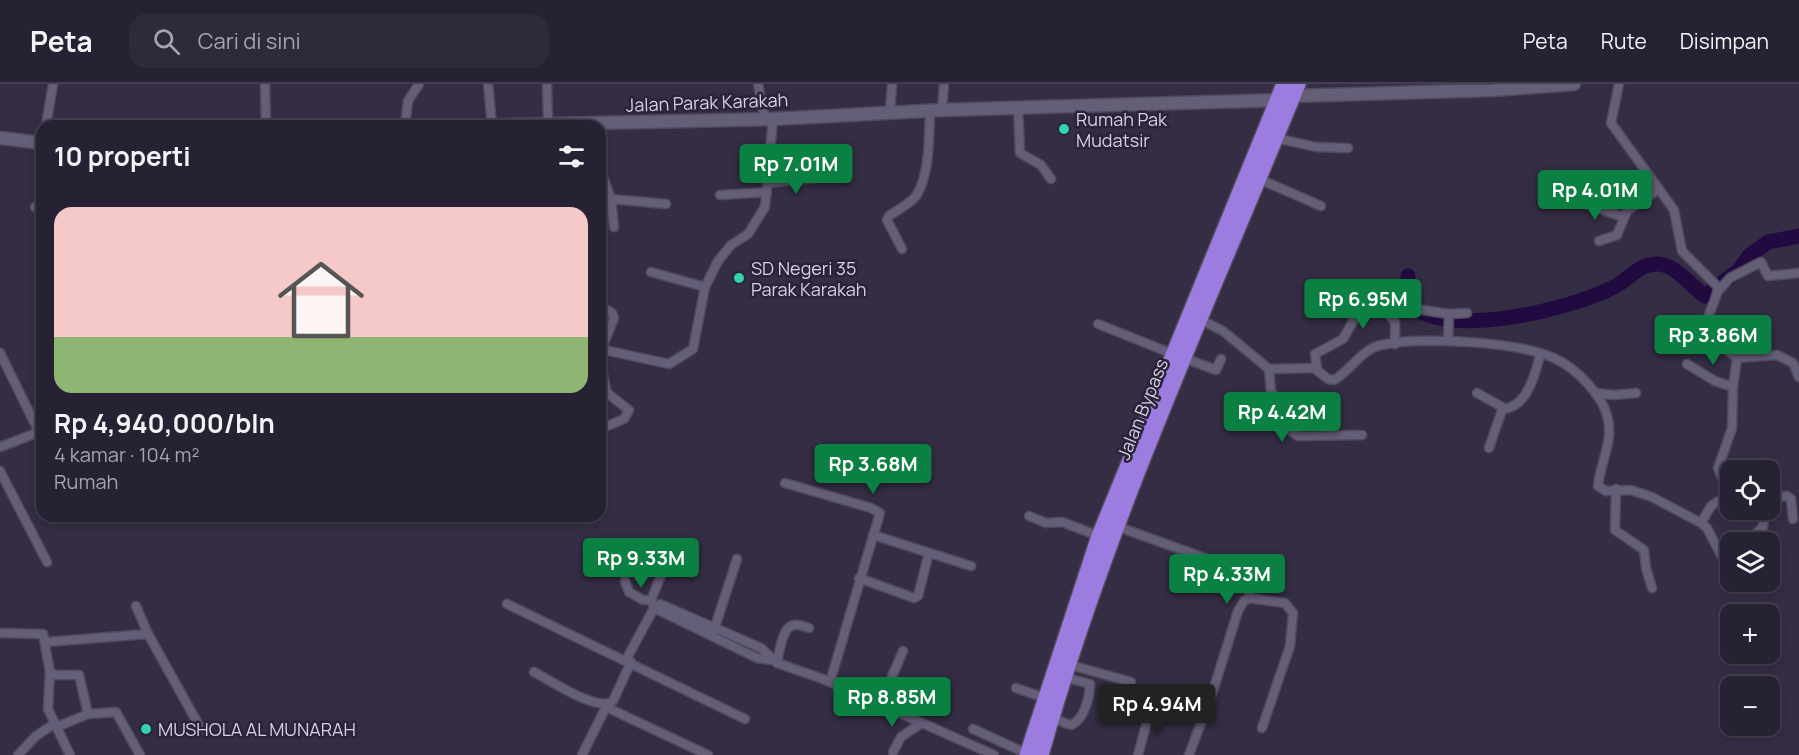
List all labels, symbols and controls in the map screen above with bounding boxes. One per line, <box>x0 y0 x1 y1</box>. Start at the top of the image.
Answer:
search box <box>129 14 549 68</box>
text: Peta <box>30 22 93 60</box>
icon: search <box>150 25 183 58</box>
text: Cari di sini <box>198 26 301 56</box>
text: Peta <box>1523 27 1568 55</box>
text: Rute <box>1601 27 1647 55</box>
text: Disimpan <box>1680 27 1769 55</box>
street label: Jalan Parak Karakah <box>625 87 789 117</box>
place label: Rumah Pak Mudatsir <box>1076 107 1168 152</box>
marker: Rumah Pak Mudatsir <box>1057 122 1071 136</box>
text: 10 properti <box>54 138 191 174</box>
icon: filters <box>555 140 588 173</box>
pin: Rp 7.01M <box>734 144 858 195</box>
text: Rp 7.01M <box>754 150 838 177</box>
pin: Rp 4.01M <box>1533 170 1657 221</box>
text: Rp 4.01M <box>1552 176 1638 203</box>
icon: home <box>267 246 375 354</box>
place label: SD Negeri 35 Parak Karakah <box>751 256 867 301</box>
marker: SD Negeri 35 Parak Karakah <box>732 271 746 285</box>
pin: Rp 6.95M <box>1301 279 1425 330</box>
text: Rp 6.95M <box>1318 285 1408 312</box>
pin: Rp 3.86M <box>1651 315 1775 366</box>
text: Rp 3.86M <box>1669 321 1758 348</box>
street label: Jalan Bypass <box>1111 355 1173 463</box>
pin: Rp 4.42M <box>1220 392 1344 443</box>
text: Rp 4.42M <box>1238 398 1326 425</box>
text: Rp 4,940,000/bln <box>54 405 275 441</box>
text: 4 kamar · 104 m² <box>54 441 199 468</box>
pin: Rp 3.68M <box>811 444 935 495</box>
text: Rp 3.68M <box>829 450 918 477</box>
map controls <box>1720 460 1780 736</box>
button: locate <box>1720 460 1780 520</box>
text: Rumah <box>54 468 118 495</box>
button: layers <box>1720 532 1780 592</box>
pin: Rp 9.33M <box>579 538 703 589</box>
text: Rp 9.33M <box>597 544 685 571</box>
pin: Rp 4.33M <box>1165 554 1289 605</box>
text: Rp 4.33M <box>1183 560 1271 587</box>
button: + <box>1720 604 1780 664</box>
button: − <box>1720 676 1780 736</box>
pin: Rp 8.85M <box>830 677 954 728</box>
text: Rp 8.85M <box>848 683 936 710</box>
pin: Rp 4.94M <box>1095 684 1219 735</box>
text: Rp 4.94M <box>1112 690 1202 717</box>
place label: MUSHOLA AL MUNARAH <box>158 717 356 741</box>
marker: MUSHOLA AL MUNARAH <box>139 722 153 736</box>

